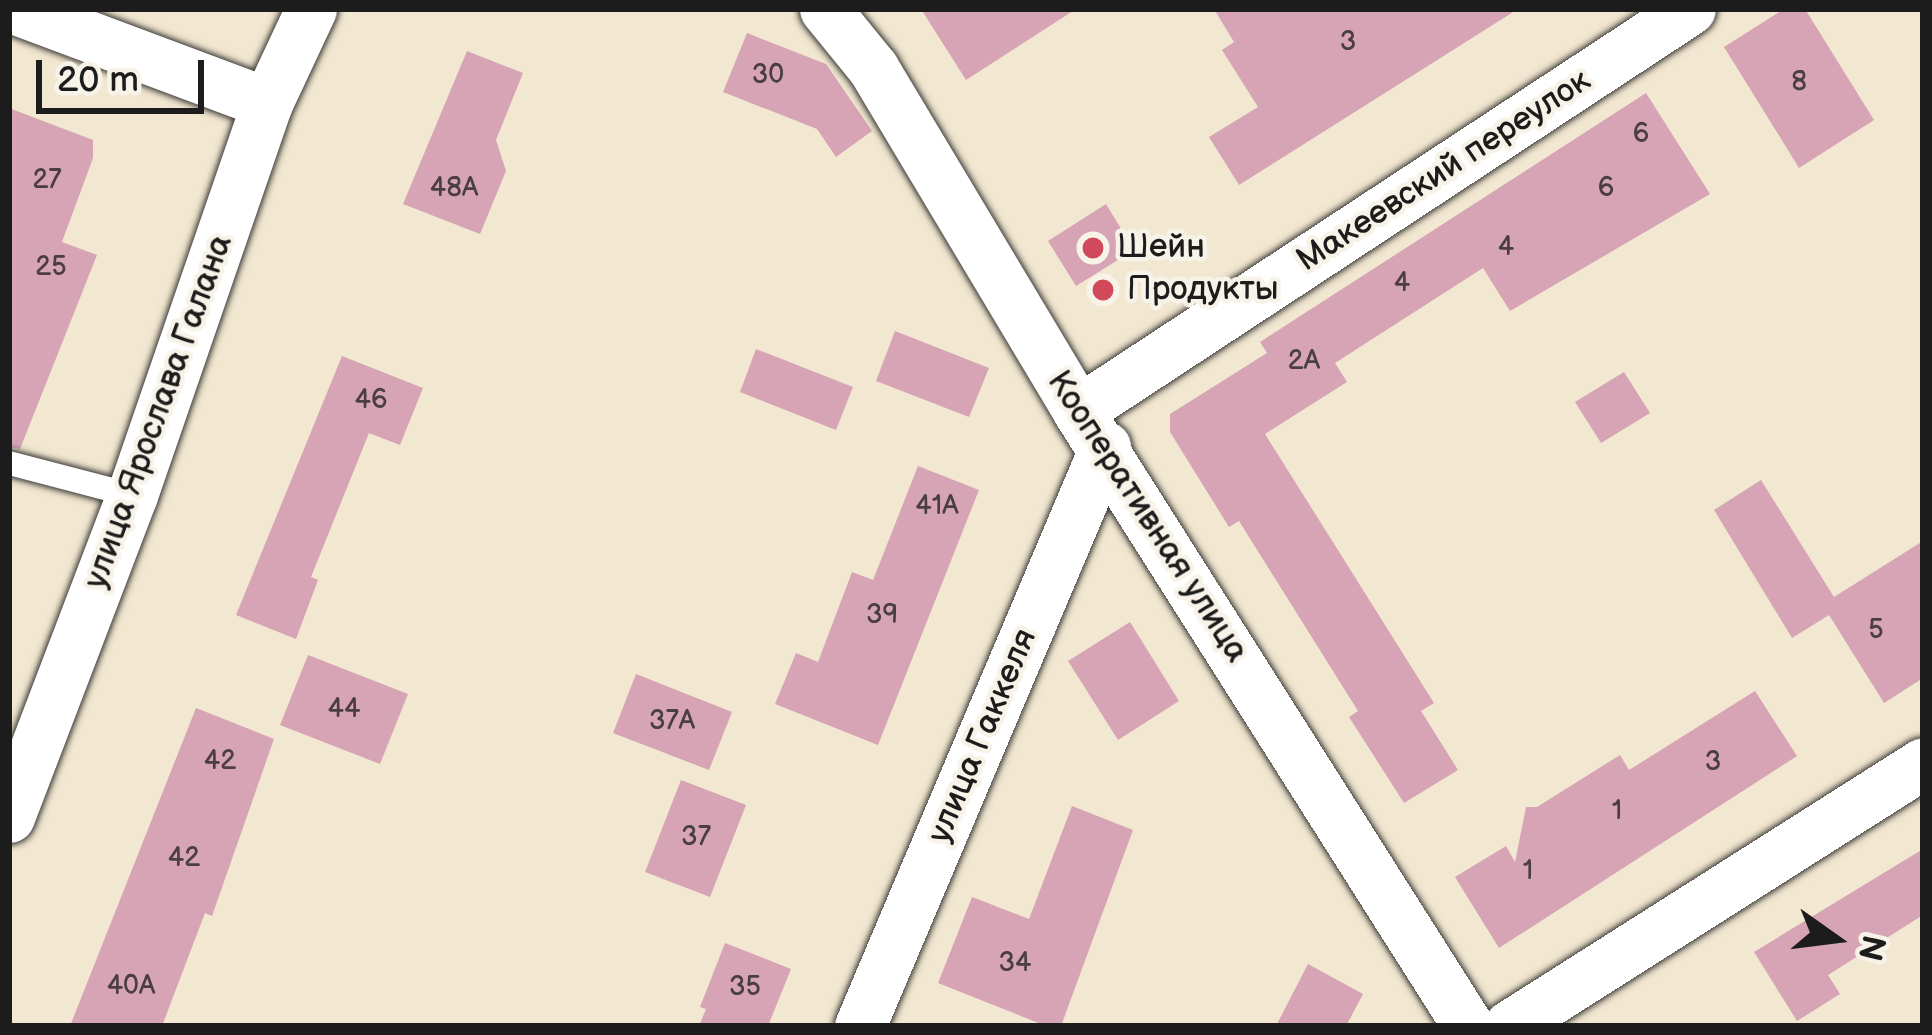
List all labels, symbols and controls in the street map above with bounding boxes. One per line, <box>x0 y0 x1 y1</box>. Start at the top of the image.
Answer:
house number: 3 <box>1340 27 1356 59</box>
scale bar <box>42 36 210 110</box>
text: 20 m <box>57 59 139 102</box>
house number: 30 <box>752 60 784 92</box>
street label: Макеевский переулок <box>1290 61 1598 281</box>
house number: 8 <box>1791 67 1807 99</box>
house number: 6 <box>1633 119 1649 151</box>
house number: 27 <box>32 165 62 197</box>
house number: 48А <box>430 173 478 205</box>
house number: 6 <box>1598 173 1614 205</box>
place label: Шейн <box>1117 228 1205 268</box>
street label: улица Ярослава Галана <box>77 230 241 594</box>
house number: 4 <box>1498 232 1514 264</box>
marker: Шейн <box>1080 235 1106 261</box>
house number: 25 <box>35 252 67 284</box>
house number: 4 <box>1394 268 1410 300</box>
place label: Продукты <box>1127 270 1279 310</box>
marker: Продукты <box>1090 277 1116 303</box>
house number: 2А <box>1288 346 1320 378</box>
street label: Кооперативная улица <box>1038 364 1256 670</box>
house number: 46 <box>355 385 387 417</box>
house number: 41А <box>915 491 959 523</box>
house number: 39 <box>866 600 898 632</box>
house number: 5 <box>1868 615 1884 647</box>
street label: улица Гаккеля <box>920 623 1046 849</box>
house number: 44 <box>328 694 360 726</box>
house number: 37А <box>649 706 695 738</box>
house number: 42 <box>204 746 236 778</box>
house number: 3 <box>1705 747 1721 779</box>
house number: 1 <box>1612 796 1622 828</box>
house number: 37 <box>681 822 711 854</box>
house number: 42 <box>168 843 200 875</box>
house number: 1 <box>1523 856 1533 888</box>
north arrow <box>1776 879 1896 999</box>
text: N <box>1849 931 1893 965</box>
house number: 34 <box>998 948 1032 980</box>
house number: 40А <box>107 971 155 1003</box>
house number: 35 <box>729 972 761 1004</box>

